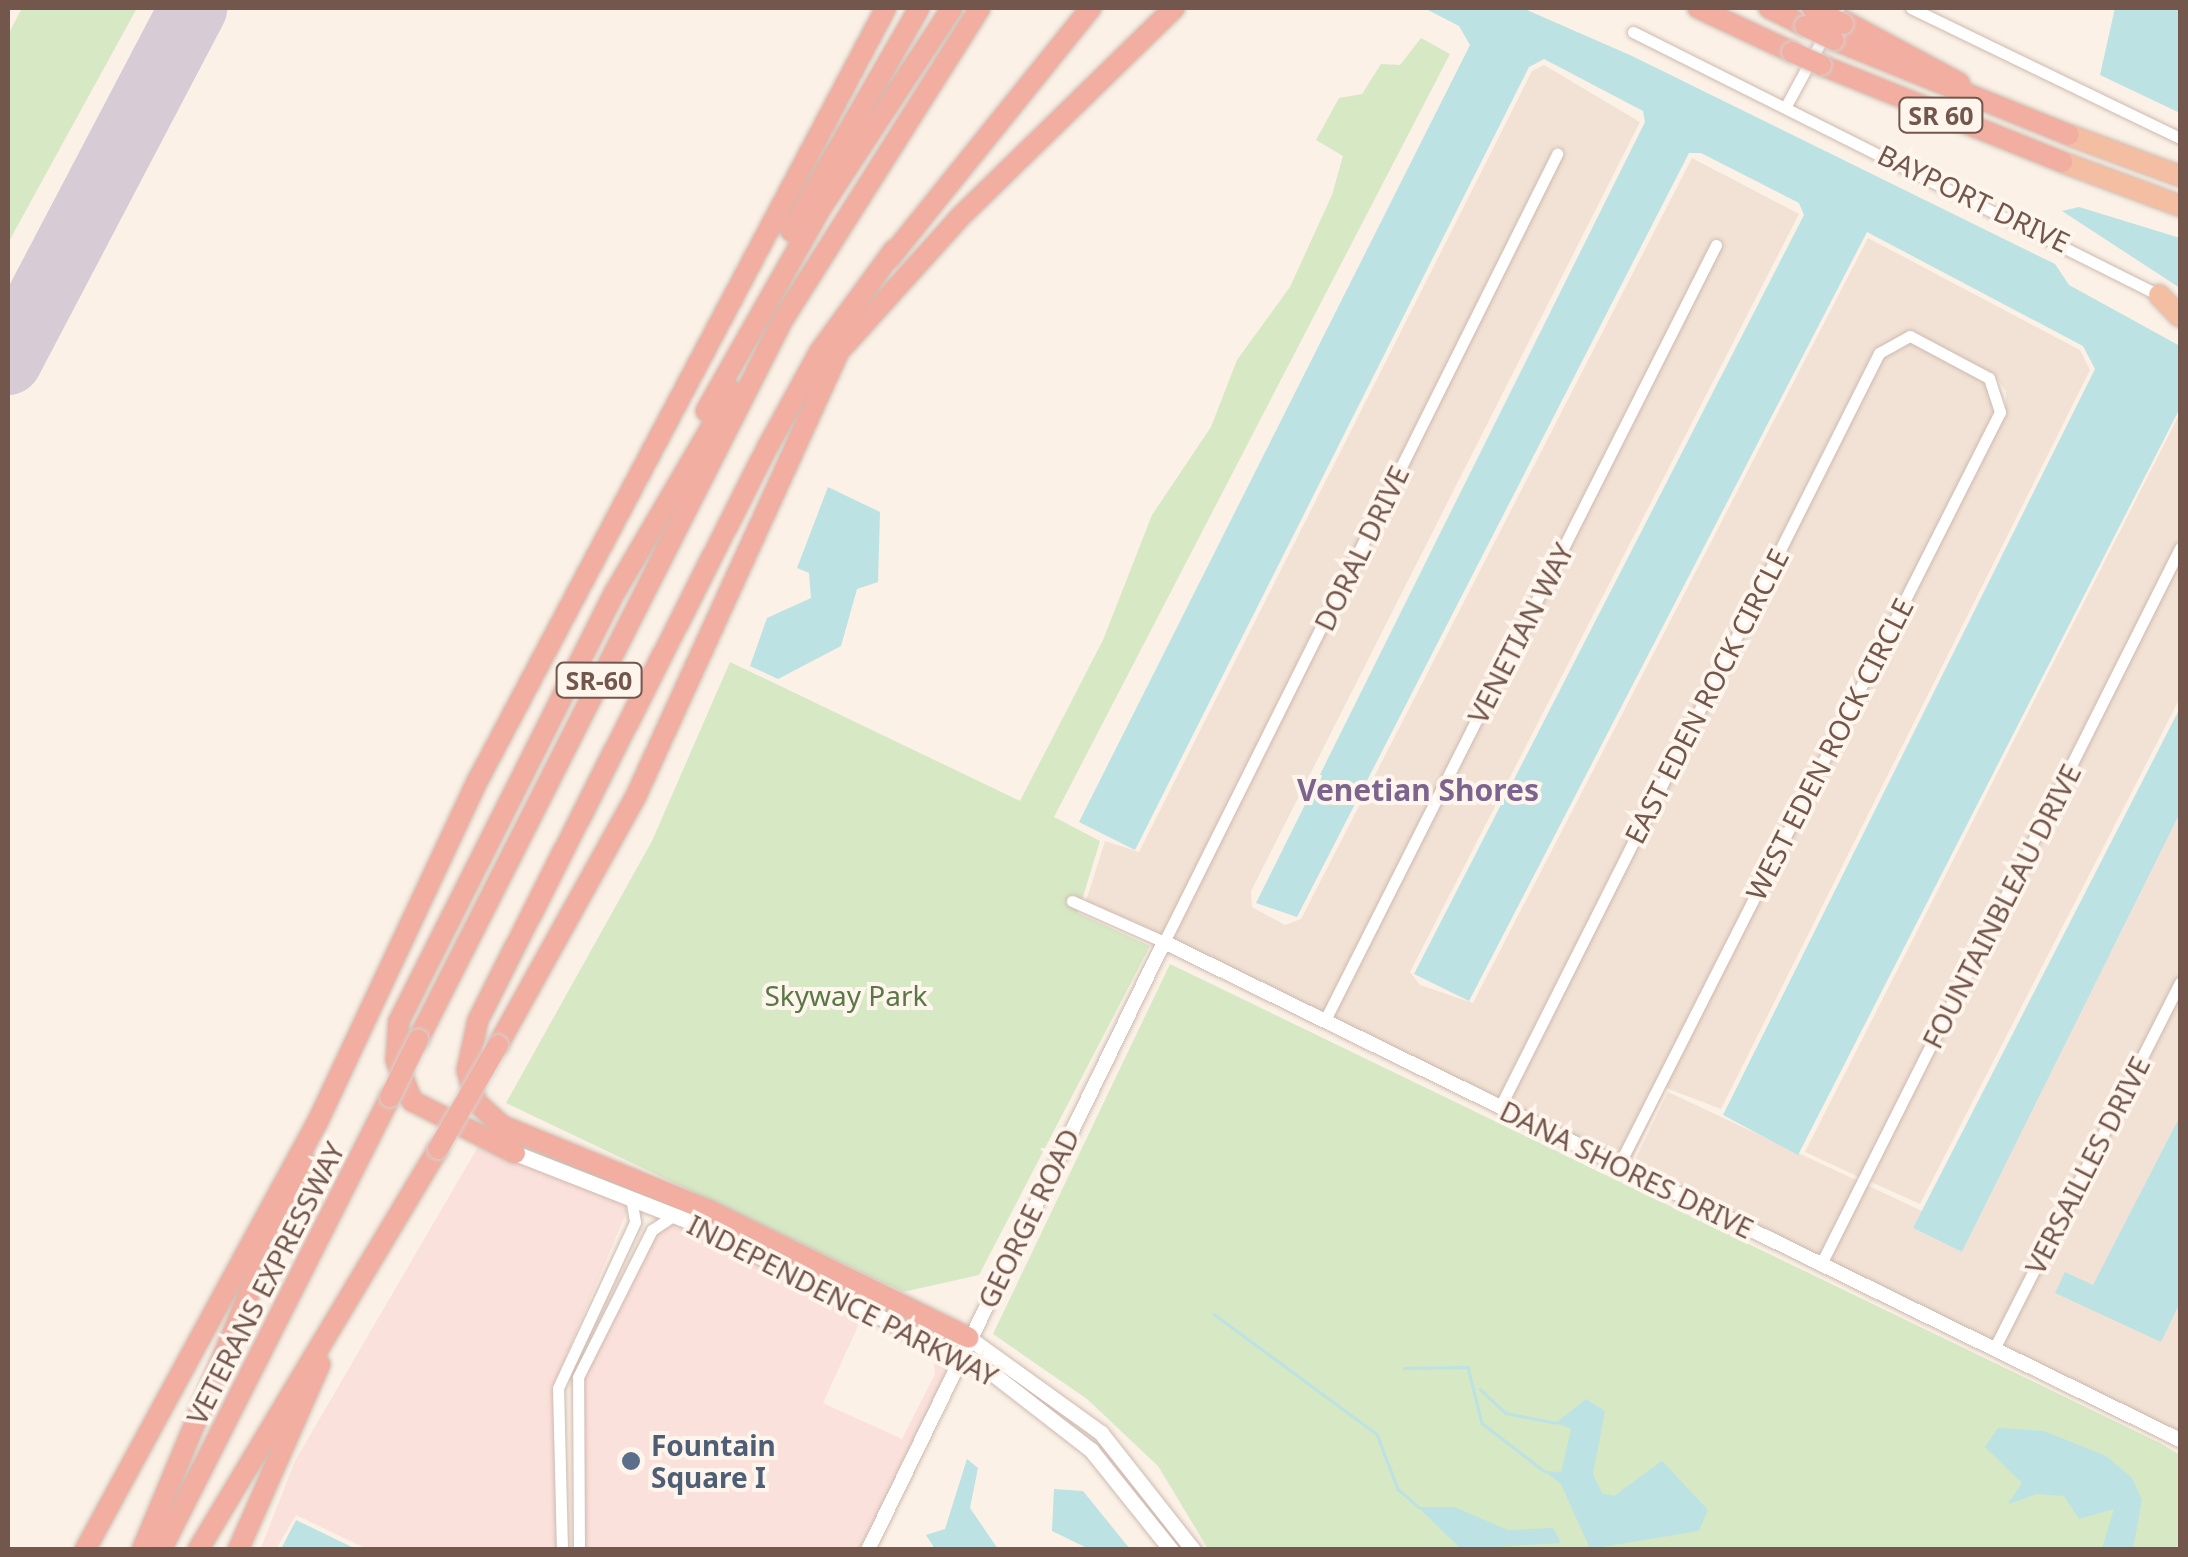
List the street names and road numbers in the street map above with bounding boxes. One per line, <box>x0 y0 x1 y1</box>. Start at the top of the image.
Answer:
road number: SR 60 <box>1896 95 1986 135</box>
street label: BAYPORT DRIVE <box>1873 137 2075 259</box>
street label: DORAL DRIVE <box>1307 460 1415 636</box>
street label: VENETIAN WAY <box>1460 537 1580 729</box>
street label: EAST EDEN ROCK CIRCLE <box>1617 543 1795 849</box>
street label: WEST EDEN ROCK CIRCLE <box>1738 593 1920 905</box>
road number: SR-60 <box>554 660 644 700</box>
street label: FOUNTAINBLEAU DRIVE <box>1915 758 2087 1054</box>
street label: VERSAILLES DRIVE <box>2018 1051 2156 1279</box>
street label: DANA SHORES DRIVE <box>1495 1093 1759 1245</box>
street label: GEORGE ROAD <box>970 1123 1086 1313</box>
street label: VETERANS EXPRESSWAY <box>179 1136 351 1430</box>
street label: INDEPENDENCE PARKWAY <box>682 1207 1004 1393</box>

